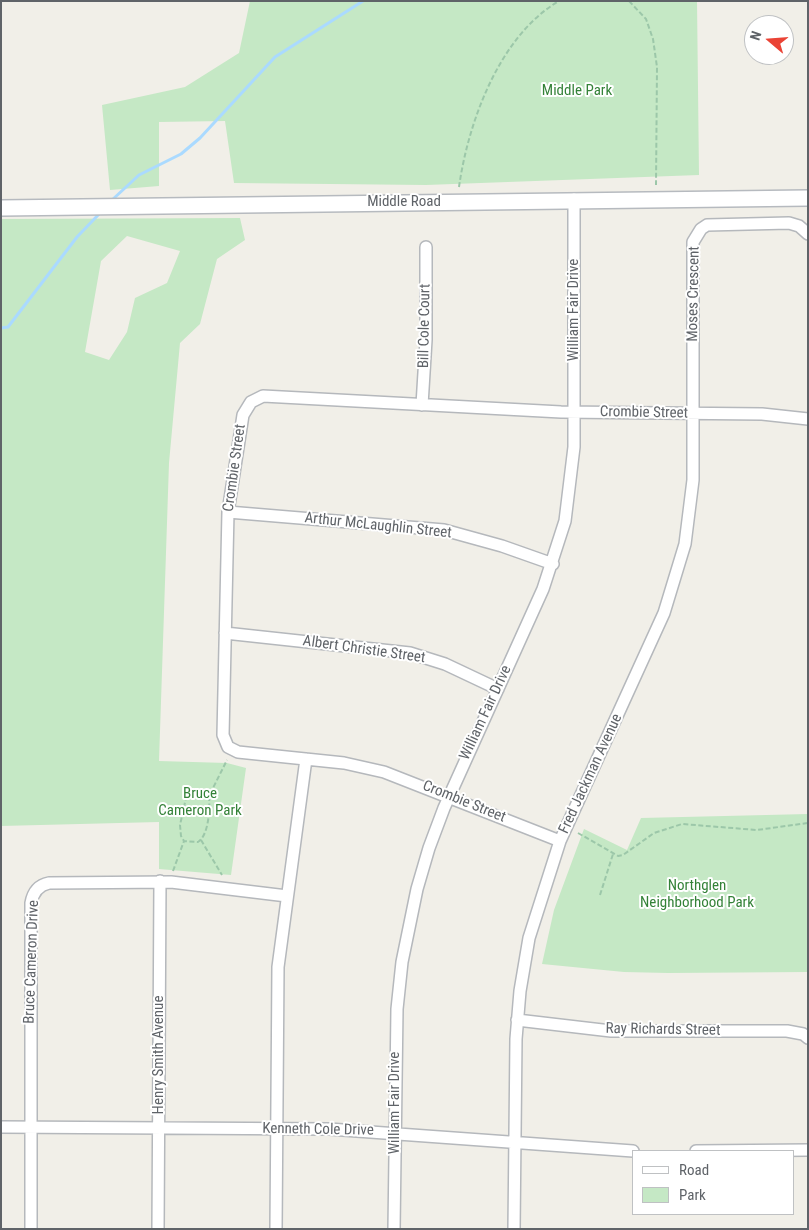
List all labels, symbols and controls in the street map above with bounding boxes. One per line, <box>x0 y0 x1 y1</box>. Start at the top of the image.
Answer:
north arrow <box>744 15 794 65</box>
text: N <box>747 29 765 42</box>
park label: Middle Park <box>542 82 612 100</box>
street label: Middle Road <box>367 193 441 211</box>
street label: Moses Crescent <box>684 246 704 342</box>
street label: William Fair Drive <box>565 259 583 361</box>
street label: Bill Cole Court <box>415 284 435 368</box>
street label: Crombie Street <box>600 403 688 423</box>
street label: Crombie Street <box>220 423 250 513</box>
street label: Arthur McLaughlin Street <box>304 509 452 543</box>
street label: Albert Christie Street <box>302 632 426 668</box>
street label: William Fair Drive <box>456 663 516 763</box>
street label: Fred Jackman Avenue <box>555 711 627 837</box>
street label: Crombie Street <box>420 777 508 827</box>
park label: Bruce Cameron Park <box>158 785 242 820</box>
park label: Northglen Neighborhood Park <box>640 877 754 912</box>
street label: Bruce Cameron Drive <box>21 900 43 1024</box>
street label: Henry Smith Avenue <box>150 996 168 1114</box>
street label: Ray Richards Street <box>605 1020 721 1040</box>
street label: William Fair Drive <box>386 1052 404 1154</box>
street label: Kenneth Cole Drive <box>262 1120 374 1140</box>
legend <box>632 1150 794 1215</box>
text: Road <box>679 1161 709 1179</box>
text: Park <box>679 1186 706 1204</box>

